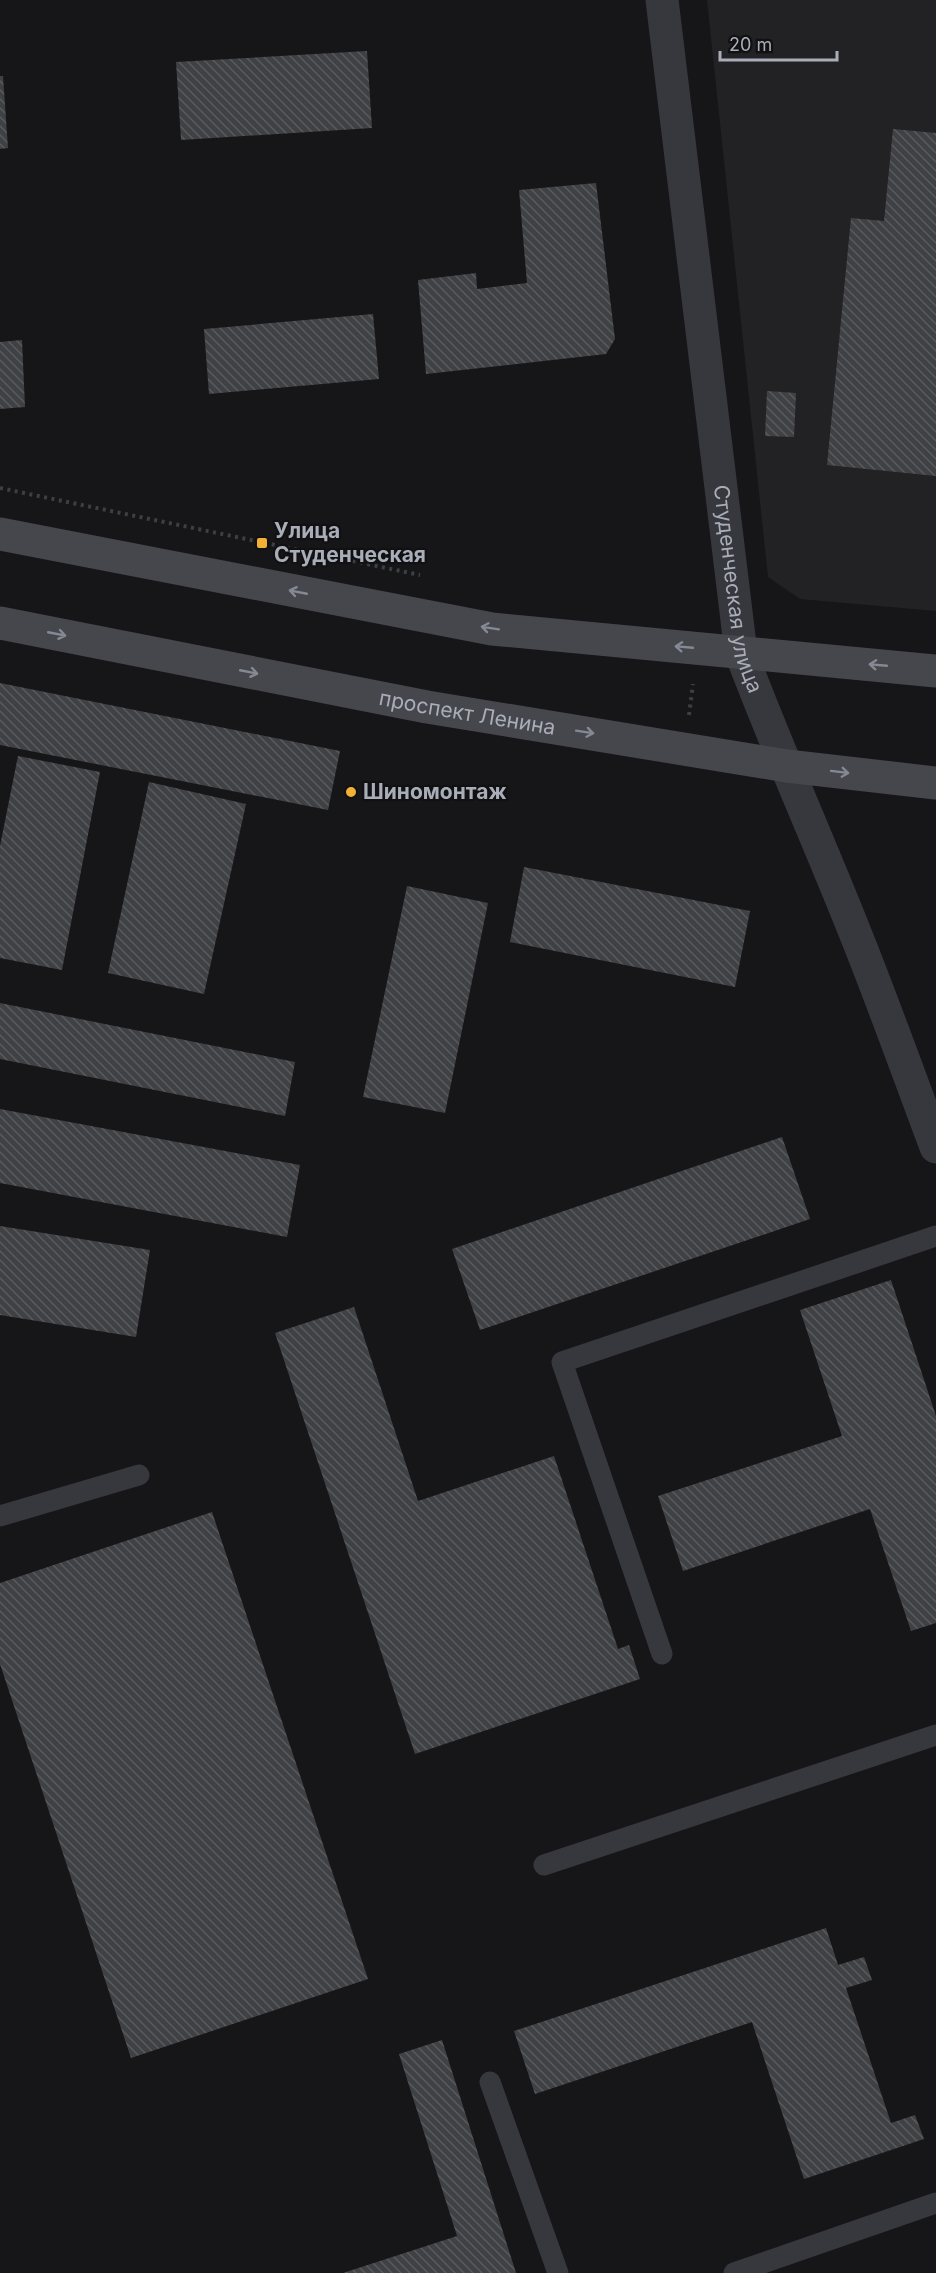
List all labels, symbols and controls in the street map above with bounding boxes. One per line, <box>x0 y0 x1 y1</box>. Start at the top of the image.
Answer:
scale bar <box>720 24 837 62</box>
text: 20 m <box>729 34 772 55</box>
street label: Студенческая улица <box>709 483 768 696</box>
place label: Улица Студенческая <box>274 518 426 567</box>
marker: Улица Студенческая <box>255 536 269 550</box>
one-way arrow <box>289 586 308 597</box>
one-way arrow <box>480 623 500 634</box>
one-way arrow <box>47 629 67 640</box>
one-way arrow <box>674 641 694 652</box>
one-way arrow <box>868 659 888 670</box>
one-way arrow <box>238 667 258 678</box>
street label: проспект Ленина <box>377 685 557 740</box>
one-way arrow <box>575 727 595 738</box>
one-way arrow <box>830 767 850 778</box>
place label: Шиномонтаж <box>363 779 507 804</box>
marker: Шиномонтаж <box>344 785 358 799</box>

